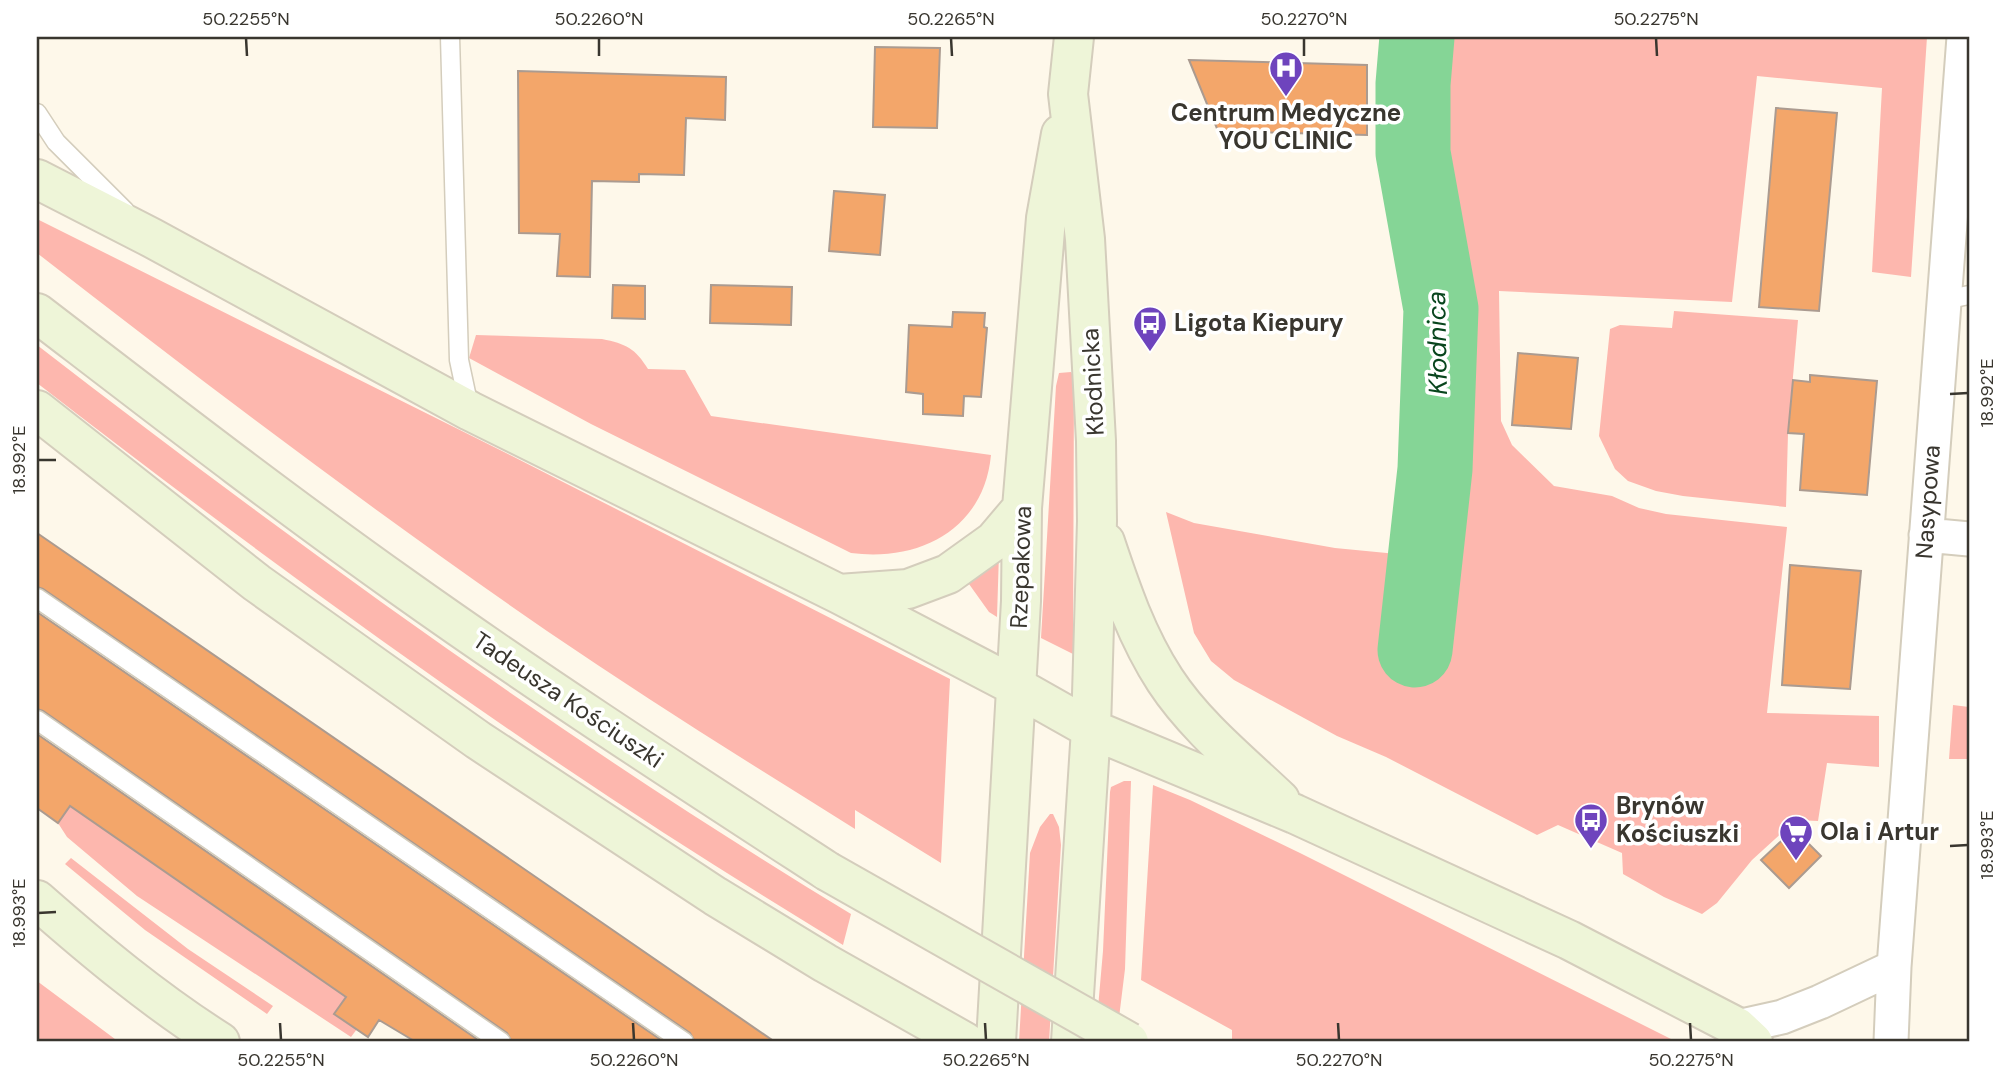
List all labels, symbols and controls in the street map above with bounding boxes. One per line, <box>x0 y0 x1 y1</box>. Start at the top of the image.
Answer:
text: 50.2255°N <box>202 7 290 31</box>
text: 50.2260°N <box>554 7 644 31</box>
text: 50.2265°N <box>907 7 995 31</box>
text: 50.2270°N <box>1261 7 1347 31</box>
text: 50.2275°N <box>1613 7 1699 31</box>
hospital icon: Centrum Medyczne YOU CLINIC <box>1267 49 1305 98</box>
place label: Centrum Medyczne YOU CLINIC <box>1171 97 1401 156</box>
water label: Kłodnica <box>1419 291 1455 395</box>
bus stop icon: Ligota Kiepury <box>1131 304 1169 353</box>
place label: Ligota Kiepury <box>1174 307 1344 338</box>
street label: Kłodnicka <box>1074 327 1111 437</box>
text: 18.992°E <box>1975 359 1999 427</box>
text: 18.992°E <box>7 426 31 494</box>
street label: Nasypowa <box>1908 444 1947 560</box>
street label: Rzepakowa <box>1003 505 1038 629</box>
street label: Tadeusza Kościuszki <box>467 624 670 775</box>
place label: Brynów Kościuszki <box>1616 790 1739 849</box>
bus stop icon: Brynów Kościuszki <box>1572 801 1610 850</box>
text: 18.993°E <box>1975 811 1999 879</box>
supermarket icon: Ola i Artur <box>1777 813 1815 862</box>
place label: Ola i Artur <box>1820 816 1939 847</box>
text: 18.993°E <box>7 879 31 947</box>
text: 50.2255°N <box>237 1048 325 1072</box>
text: 50.2260°N <box>589 1048 679 1072</box>
text: 50.2265°N <box>942 1048 1030 1072</box>
text: 50.2270°N <box>1296 1048 1382 1072</box>
text: 50.2275°N <box>1648 1048 1734 1072</box>

